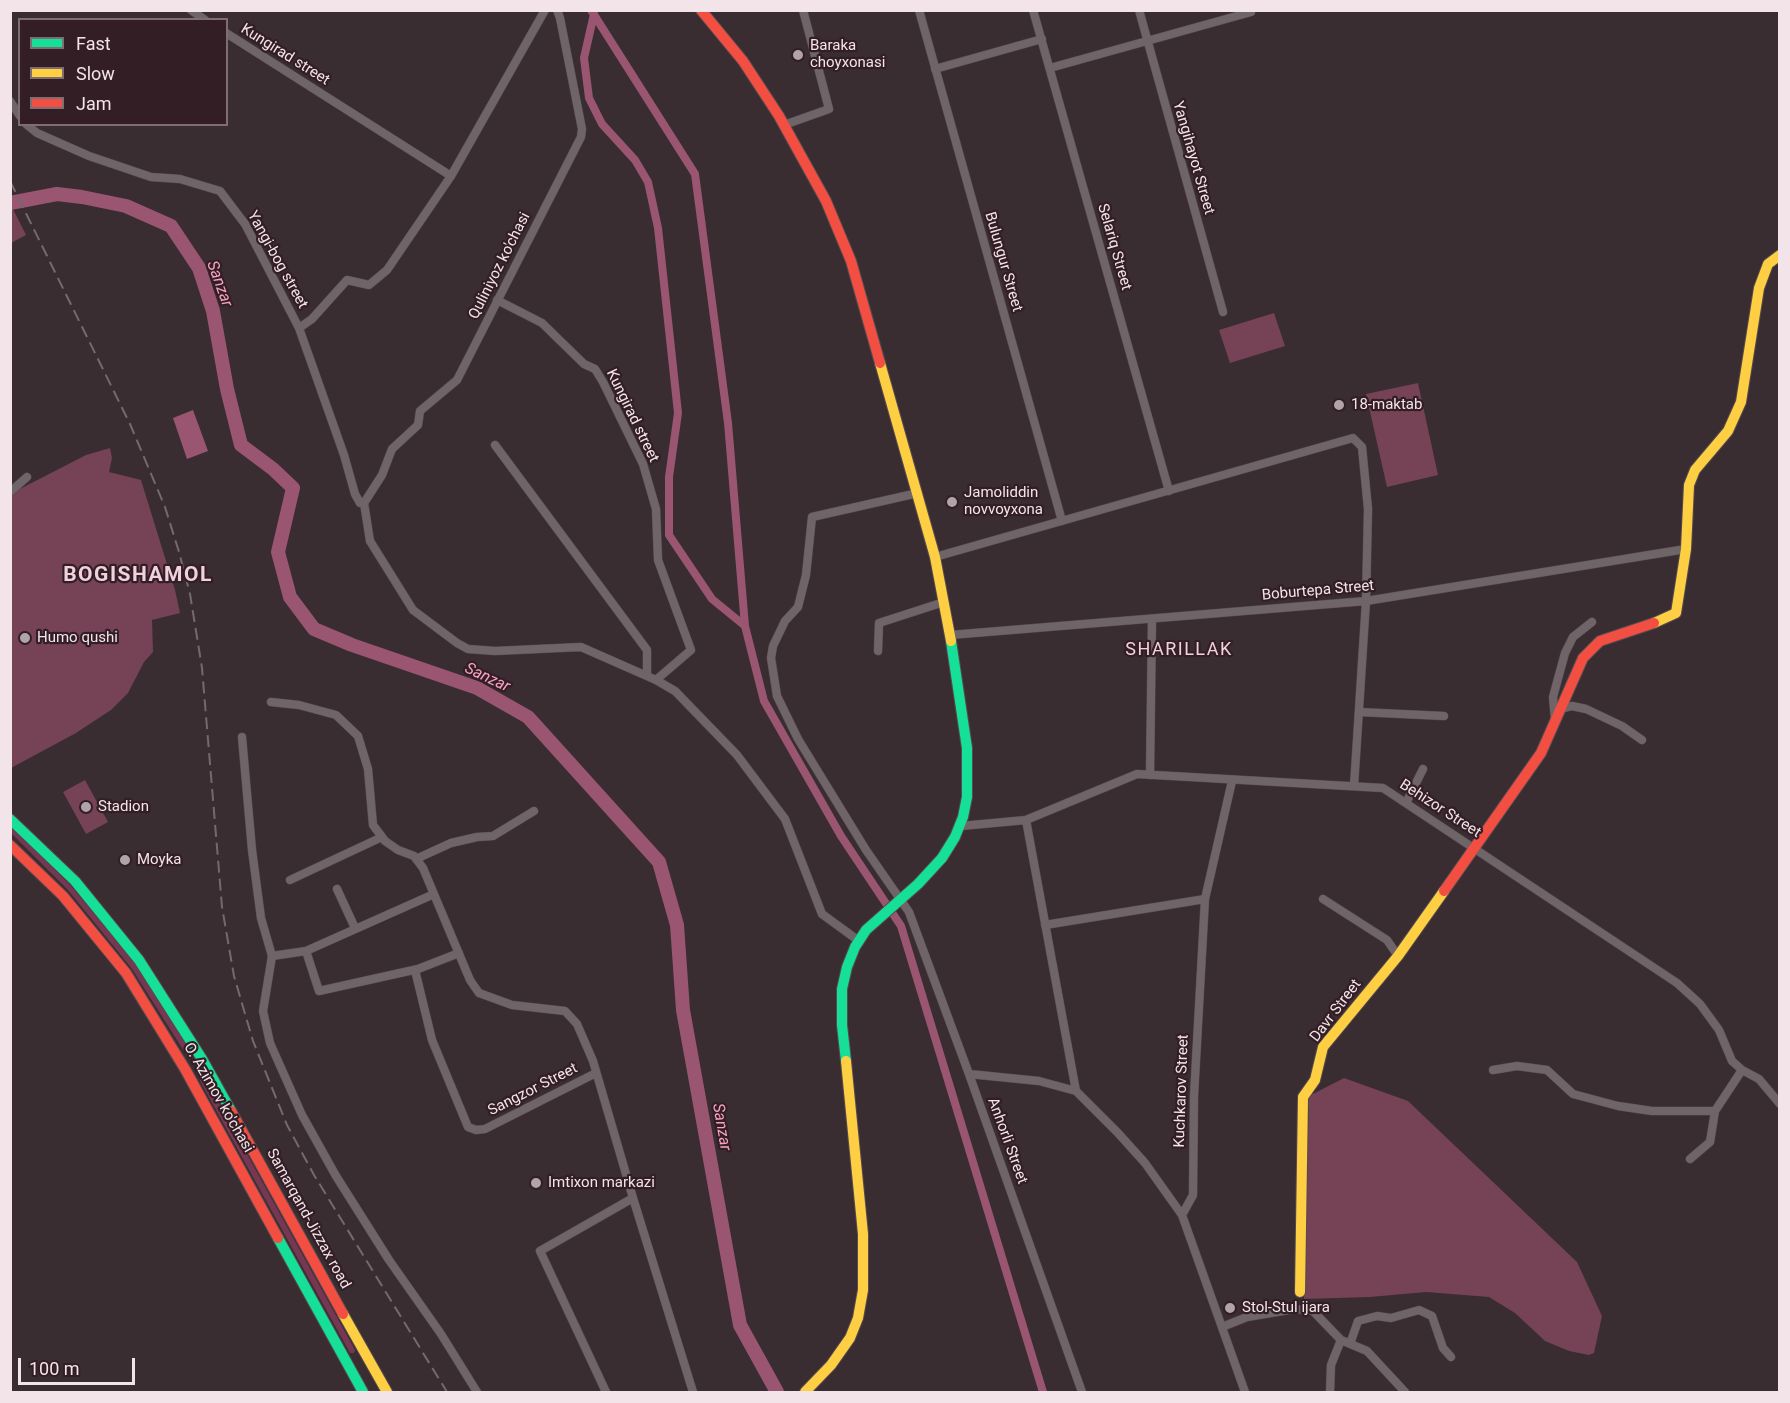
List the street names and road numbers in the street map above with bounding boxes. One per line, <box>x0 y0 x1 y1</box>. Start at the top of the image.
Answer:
street label: Kungirad street <box>237 20 333 90</box>
street label: Yangihayot Street <box>1168 99 1218 217</box>
street label: Selariq Street <box>1093 202 1135 292</box>
street label: Yangi-bog street <box>243 208 311 312</box>
street label: Quliniyoz ko'chasi <box>465 210 535 322</box>
street label: Bulungur Street <box>980 210 1026 314</box>
street label: Kungirad street <box>602 366 662 466</box>
street label: Boburtepa Street <box>1261 577 1375 605</box>
street label: Behizor Street <box>1396 776 1484 842</box>
street label: Davr Street <box>1307 976 1365 1046</box>
street label: Kuchkarov Street <box>1171 1034 1193 1148</box>
street label: O. Azimov ko'chasi <box>179 1040 257 1156</box>
street label: Sangzor Street <box>485 1060 581 1120</box>
street label: Anhorli Street <box>983 1095 1031 1187</box>
street label: Samarqand-Jizzax road <box>262 1146 354 1292</box>

